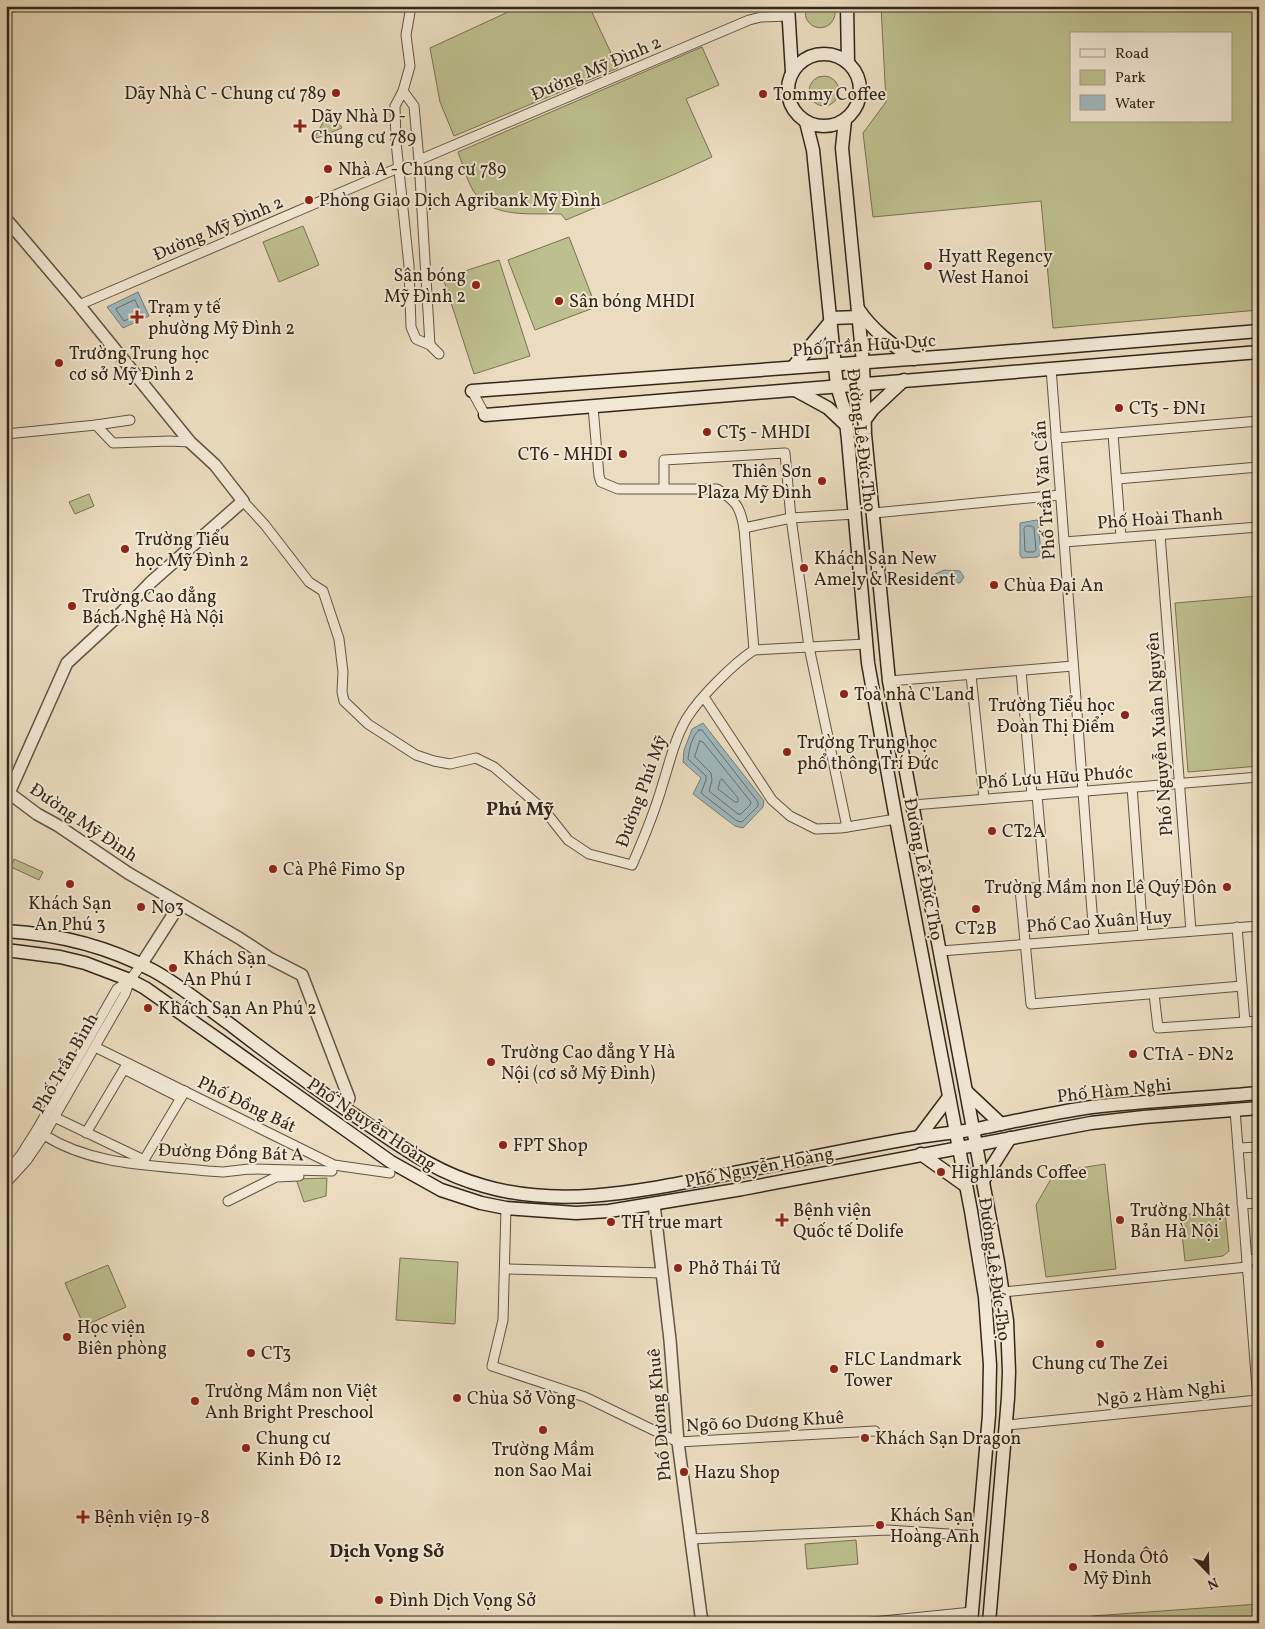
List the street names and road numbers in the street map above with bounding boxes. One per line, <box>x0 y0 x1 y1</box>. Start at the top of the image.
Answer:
street label: Đường Mỹ Đình 2 <box>528 31 666 108</box>
street label: Đường Mỹ Đình 2 <box>150 191 288 268</box>
street label: Phố Trần Hữu Dực <box>791 329 937 364</box>
street label: Đường Lê Đức Thọ <box>839 367 882 514</box>
street label: Phố Trần Văn Cẩn <box>1028 419 1063 561</box>
street label: Phố Hoài Thanh <box>1096 503 1224 536</box>
street label: Phố Nguyễn Xuân Nguyên <box>1141 630 1180 837</box>
street label: Đường Phú Mỹ <box>611 732 674 851</box>
street label: Phố Lưu Hữu Phước <box>976 761 1134 796</box>
street label: Đường Mỹ Đình <box>24 778 143 869</box>
street label: Đường Lê Đức Thọ <box>896 796 949 943</box>
street label: Phố Cao Xuân Huy <box>1025 905 1173 940</box>
street label: Phố Trần Bình <box>27 1009 105 1119</box>
street label: Phố Đồng Bát <box>193 1071 300 1140</box>
street label: Phố Nguyễn Hoàng <box>302 1073 441 1178</box>
street label: Phố Hàm Nghi <box>1056 1073 1173 1110</box>
street label: Đường Đồng Bát A <box>158 1138 305 1169</box>
street label: Phố Nguyễn Hoàng <box>683 1142 836 1195</box>
street label: Đường Lê Đức Thọ <box>971 1196 1016 1343</box>
street label: Phố Dương Khuê <box>642 1347 679 1482</box>
street label: Ngõ 2 Hàm Nghi <box>1095 1375 1227 1414</box>
street label: Ngõ 60 Dương Khuê <box>685 1406 845 1439</box>

